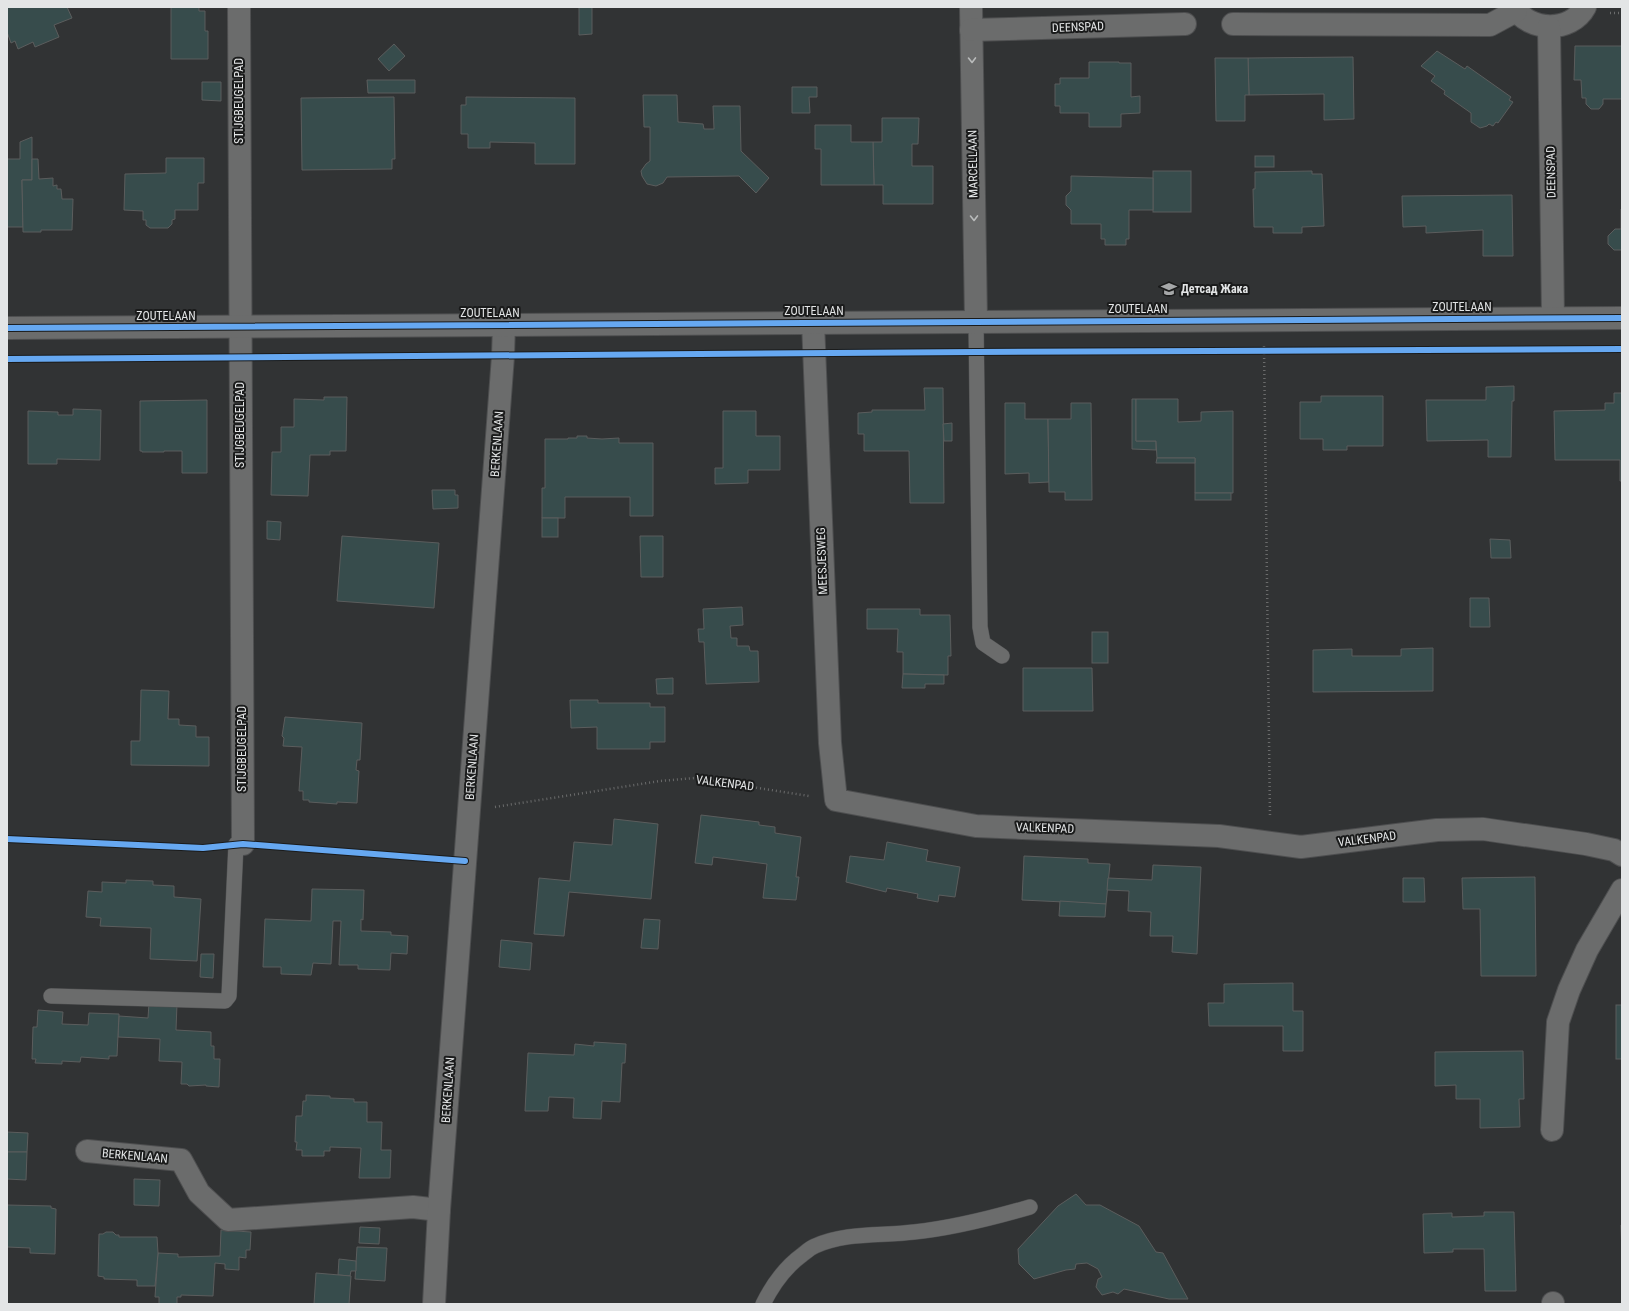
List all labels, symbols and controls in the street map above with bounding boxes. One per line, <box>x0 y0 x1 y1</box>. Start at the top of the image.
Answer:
street label: DEENSPAD <box>1052 19 1104 35</box>
one-way arrow <box>967 57 976 63</box>
street label: STIJGBEUGELPAD <box>232 58 246 144</box>
street label: MARCELLAAN <box>965 130 981 198</box>
street label: DEENSPAD <box>1544 146 1558 198</box>
one-way arrow <box>970 215 978 221</box>
school or university icon: Детсад Жака <box>1160 280 1178 298</box>
place label: Детсад Жака <box>1181 282 1249 296</box>
street label: ZOUTELAAN <box>1432 300 1492 314</box>
street label: ZOUTELAAN <box>1108 302 1168 316</box>
street label: ZOUTELAAN <box>784 304 844 318</box>
street label: ZOUTELAAN <box>460 306 520 320</box>
street label: ZOUTELAAN <box>136 309 196 323</box>
street label: STIJGBEUGELPAD <box>233 382 247 468</box>
street label: BERKENLAAN <box>488 411 506 477</box>
street label: MEESJESWEG <box>814 527 830 595</box>
street label: STIJGBEUGELPAD <box>235 706 249 792</box>
street label: BERKENLAAN <box>463 734 481 800</box>
street label: VALKENPAD <box>695 772 755 794</box>
street label: VALKENPAD <box>1016 820 1075 836</box>
street label: VALKENPAD <box>1337 828 1397 850</box>
street label: BERKENLAAN <box>439 1057 457 1123</box>
street label: BERKENLAAN <box>102 1146 168 1166</box>

